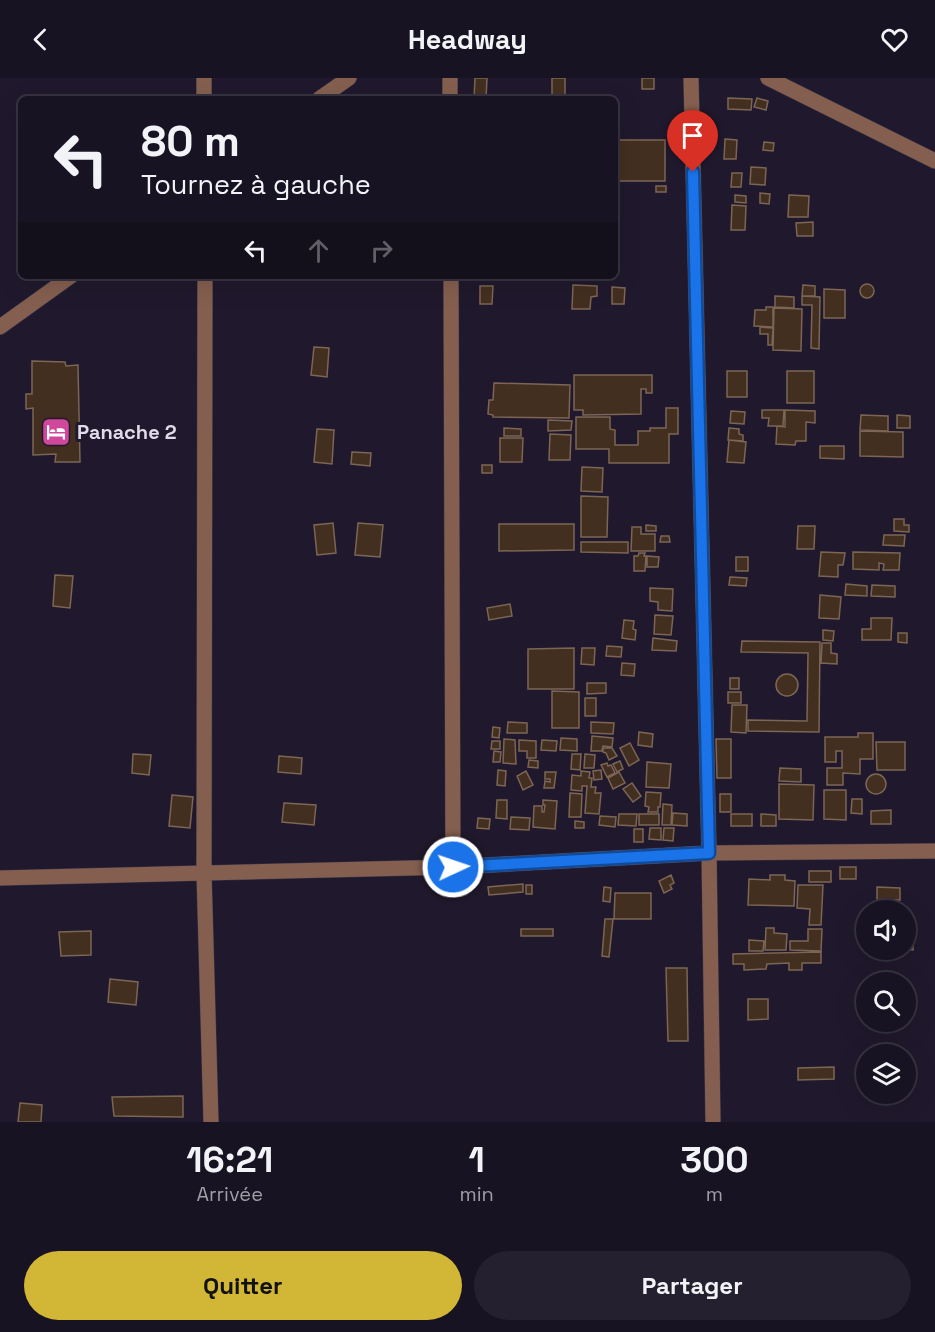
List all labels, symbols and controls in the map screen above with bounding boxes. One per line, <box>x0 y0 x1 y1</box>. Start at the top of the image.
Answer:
text: Headway <box>408 22 527 57</box>
icon: back <box>24 23 57 56</box>
icon: heart <box>878 23 911 56</box>
pin <box>667 110 718 172</box>
text: 80 m <box>141 115 240 168</box>
icon: arrive <box>676 119 709 152</box>
icon: left <box>42 120 120 198</box>
text: Tournez à gauche <box>141 167 371 202</box>
icon: left <box>239 234 272 267</box>
icon: ahead <box>302 234 335 267</box>
icon: right <box>365 234 398 267</box>
hotel icon: Panache 2 <box>40 416 72 448</box>
place label: Panache 2 <box>77 419 177 445</box>
position arrow <box>421 835 485 899</box>
map controls <box>856 900 916 1104</box>
button: sound <box>856 900 916 960</box>
button: search <box>856 972 916 1032</box>
button: layers <box>856 1044 916 1104</box>
text: 16:21 <box>186 1137 273 1183</box>
text: 1 <box>469 1137 485 1183</box>
text: 300 <box>680 1137 749 1183</box>
text: Arrivée <box>196 1181 263 1207</box>
text: min <box>459 1181 494 1207</box>
text: m <box>706 1181 723 1207</box>
button: Quitter <box>24 1251 462 1320</box>
button: Partager <box>474 1251 911 1320</box>

